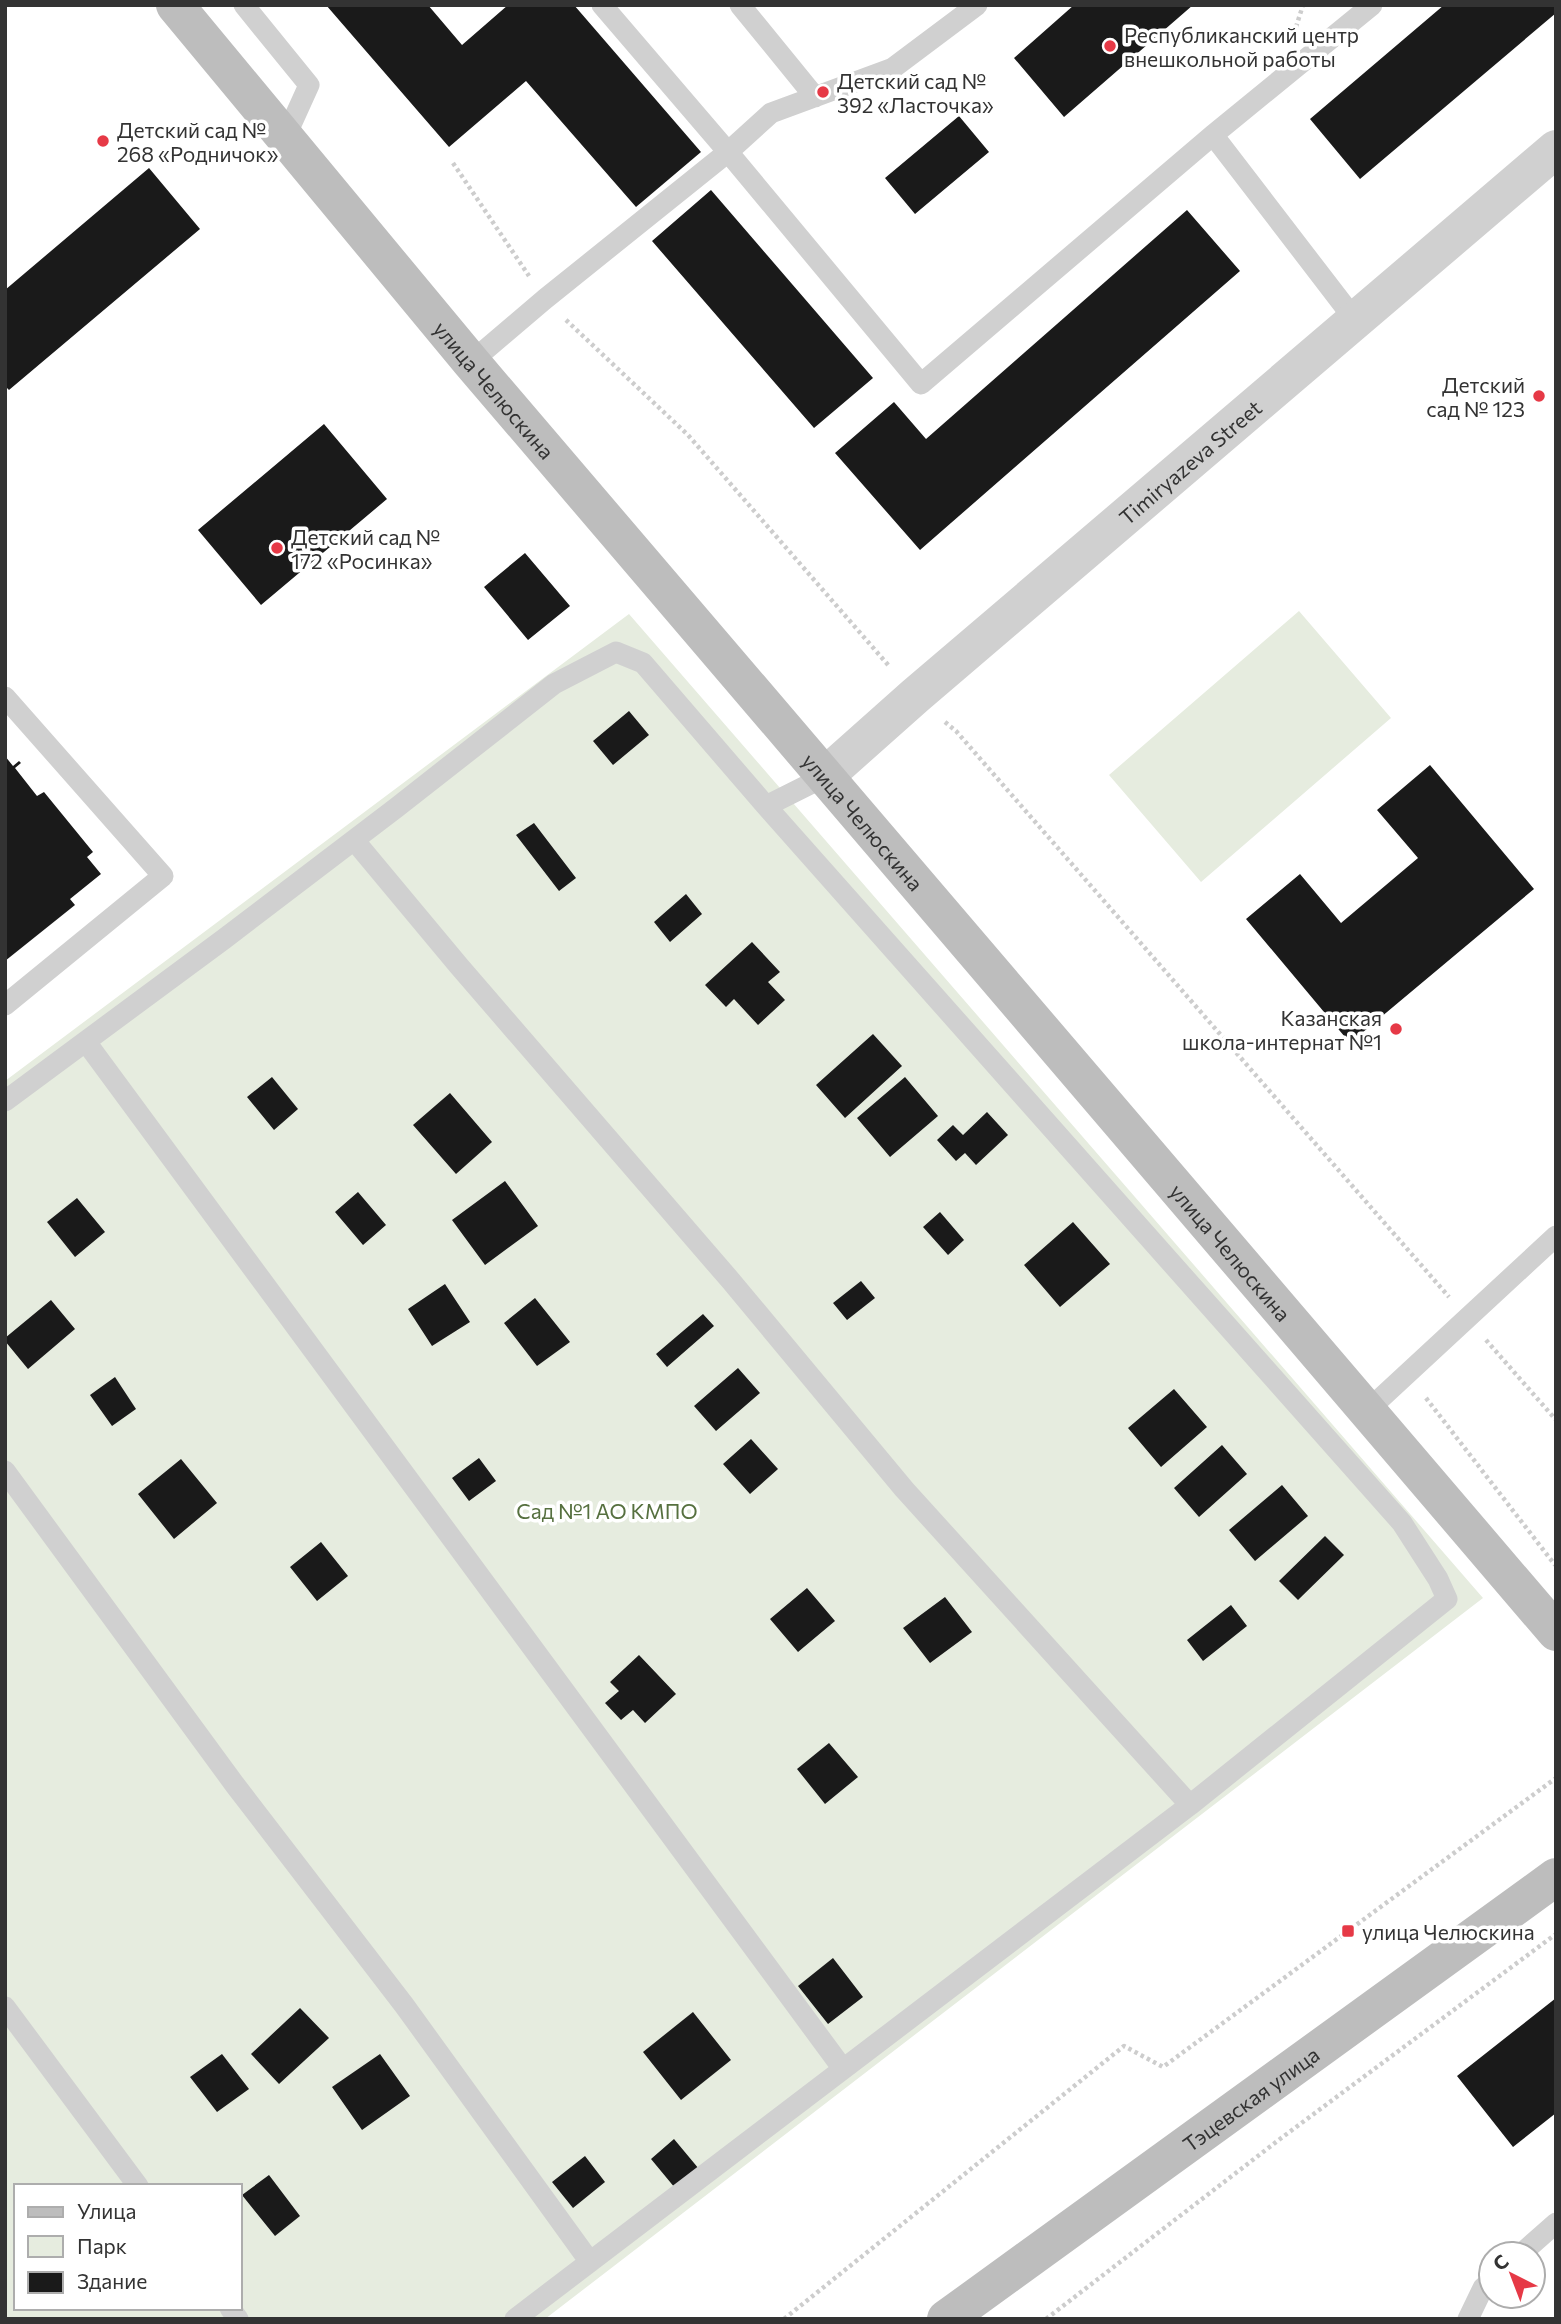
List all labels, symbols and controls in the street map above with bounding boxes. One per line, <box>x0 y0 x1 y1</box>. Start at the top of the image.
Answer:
place label: Республиканский центр внешкольной работы <box>1124 22 1359 71</box>
marker: Республиканский центр внешкольной работы <box>1102 38 1118 54</box>
place label: Детский сад № 392 «Ласточка» <box>837 68 994 117</box>
marker: Детский сад № 392 «Ласточка» <box>815 84 831 100</box>
place label: Детский сад № 268 «Родничок» <box>117 117 278 166</box>
marker: Детский сад № 268 «Родничок» <box>95 133 111 149</box>
street label: улица Челюскина <box>429 315 560 463</box>
place label: Детский сад № 123 <box>1426 372 1525 421</box>
marker: Детский сад № 123 <box>1531 388 1547 404</box>
street label: Timiryazeva Street <box>1114 394 1266 529</box>
place label: Детский сад № 172 «Росинка» <box>291 524 440 573</box>
marker: Детский сад № 172 «Росинка» <box>269 540 285 556</box>
street label: улица Челюскина <box>798 748 929 895</box>
place label: Казанская школа-интернат №1 <box>1182 1005 1382 1054</box>
marker: Казанская школа-интернат №1 <box>1388 1021 1404 1037</box>
street label: улица Челюскина <box>1166 1178 1297 1326</box>
park label: Сад №1 АО КМПО <box>516 1498 698 1523</box>
place label: улица Челюскина <box>1362 1919 1535 1944</box>
marker: улица Челюскина <box>1340 1923 1356 1939</box>
street label: Тэцевская улица <box>1177 2041 1323 2156</box>
legend <box>14 2184 242 2310</box>
text: Улица <box>77 2198 136 2223</box>
text: Парк <box>77 2233 127 2258</box>
north arrow <box>1477 2240 1547 2310</box>
text: С <box>1488 2249 1513 2275</box>
text: Здание <box>77 2268 147 2293</box>

